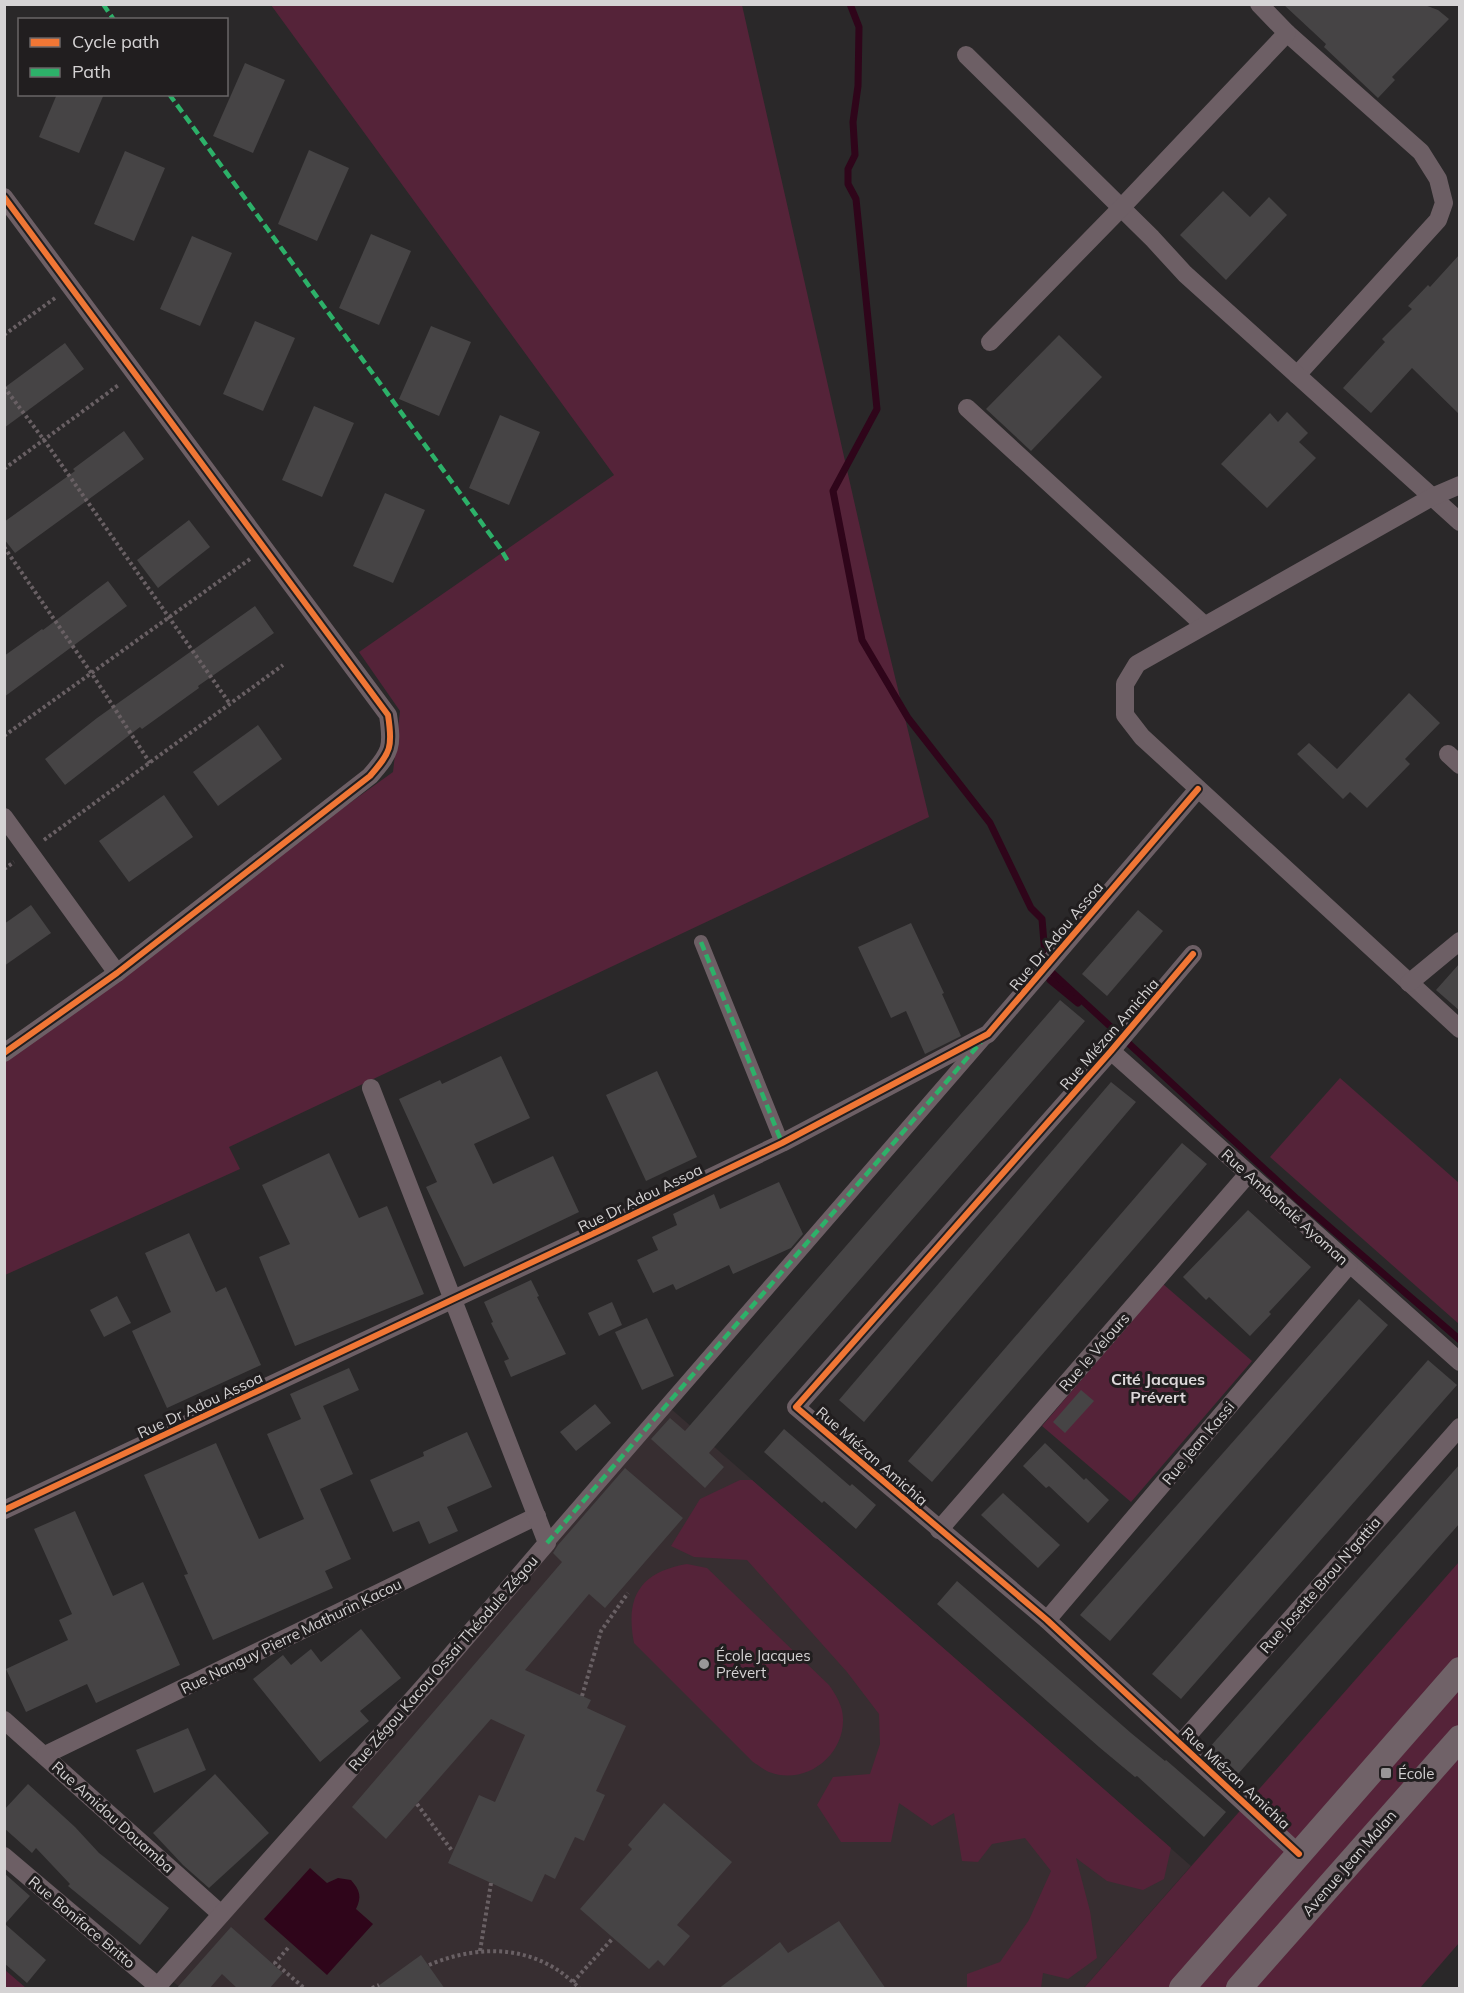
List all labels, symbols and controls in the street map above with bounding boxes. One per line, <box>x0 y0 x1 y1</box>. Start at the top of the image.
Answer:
legend <box>18 18 228 96</box>
text: Cycle path <box>72 30 159 53</box>
text: Path <box>72 60 111 83</box>
street label: Rue Dr Adou Assoa <box>1005 878 1107 994</box>
street label: Rue Miézan Amichia <box>1055 974 1163 1094</box>
street label: Rue Ambohalé Ayoman <box>1218 1145 1352 1269</box>
street label: Rue Dr Adou Assoa <box>575 1160 705 1236</box>
street label: Rue le Velours <box>1055 1309 1133 1395</box>
street label: Rue Dr Adou Assoa <box>134 1368 266 1442</box>
district label: Cité Jacques Prévert <box>1111 1369 1205 1407</box>
street label: Rue Jean Kassi <box>1158 1397 1238 1489</box>
street label: Rue Miézan Amichia <box>812 1402 932 1510</box>
street label: Rue Josette Brou N'gattia <box>1256 1513 1384 1657</box>
street label: Rue Zégou Kacou Ossai Théodule Zégou <box>344 1551 542 1775</box>
street label: Rue Nanguy Pierre Mathurin Kacou <box>177 1574 405 1698</box>
place label: École Jacques Prévert <box>716 1646 811 1682</box>
marker: École Jacques Prévert <box>697 1657 711 1671</box>
street label: Rue Miézan Amichia <box>1178 1723 1294 1833</box>
street label: Rue Amidou Douamba <box>48 1757 178 1877</box>
place label: École <box>1398 1764 1434 1783</box>
marker: École <box>1379 1766 1393 1780</box>
street label: Avenue Jean Malan <box>1298 1806 1400 1920</box>
street label: Rue Boniface Britto <box>25 1872 139 1972</box>

